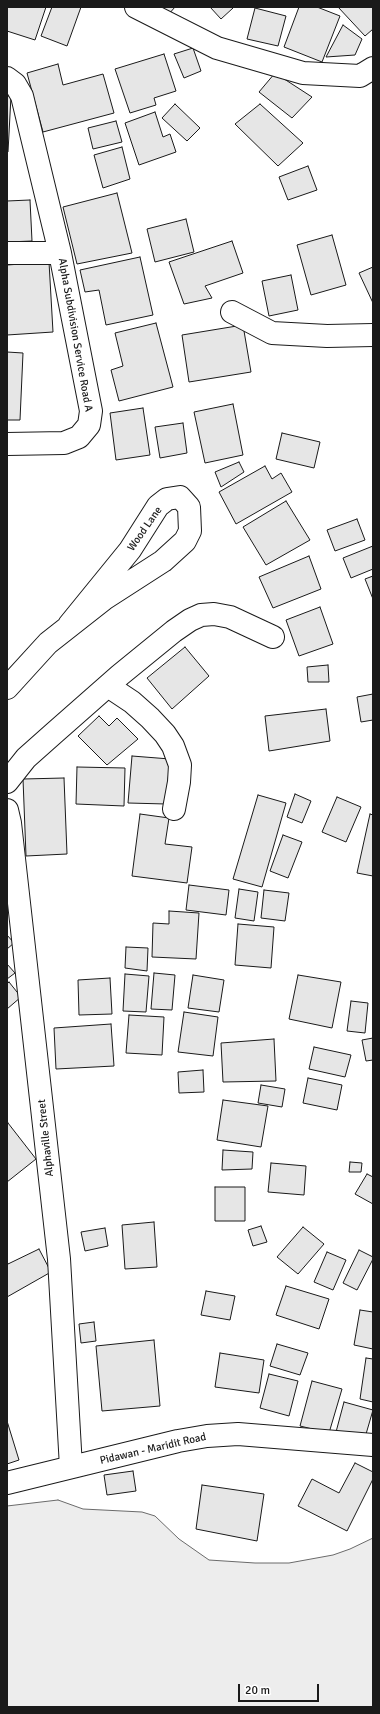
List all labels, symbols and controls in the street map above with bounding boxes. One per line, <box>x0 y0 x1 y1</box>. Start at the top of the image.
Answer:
street label: Alpha Subdivision Service Road A <box>55 257 95 413</box>
street label: Wood Lane <box>125 504 165 554</box>
street label: Alphaville Street <box>35 1099 57 1177</box>
street label: Pidawan - Maridit Road <box>99 1430 207 1468</box>
scale bar <box>240 1676 321 1702</box>
text: 20 m <box>245 1683 270 1698</box>

